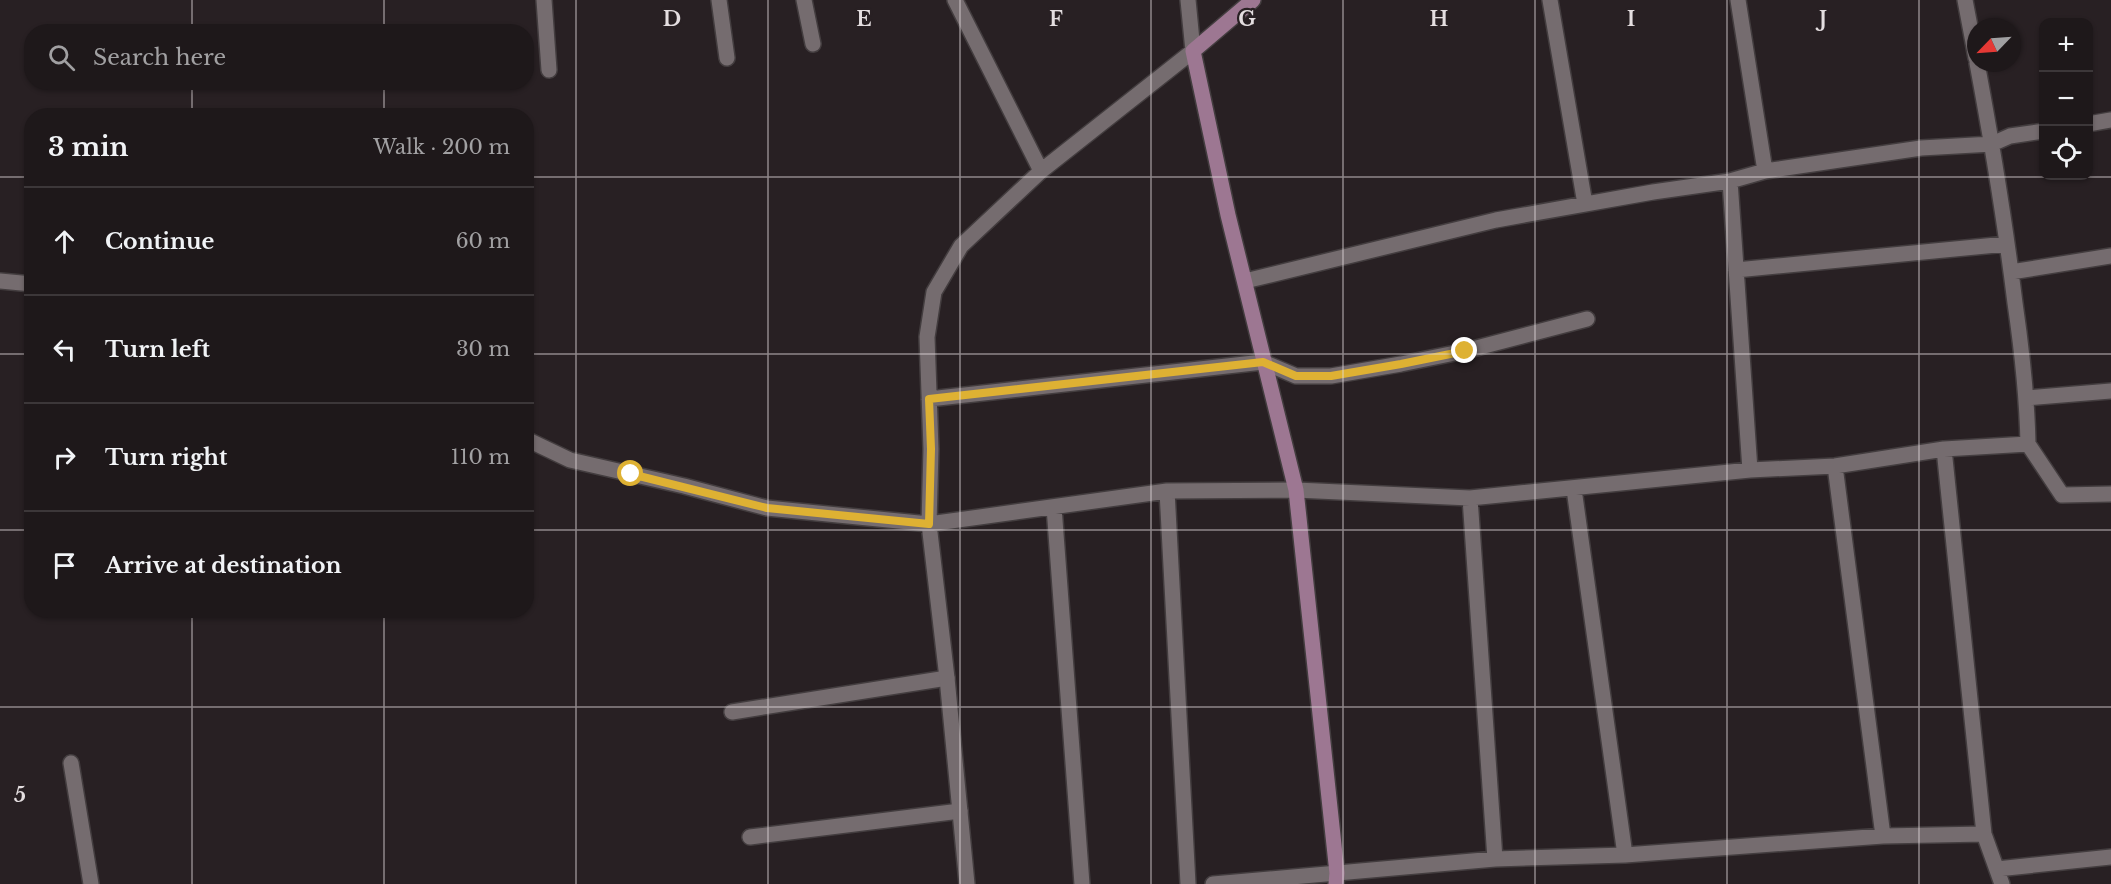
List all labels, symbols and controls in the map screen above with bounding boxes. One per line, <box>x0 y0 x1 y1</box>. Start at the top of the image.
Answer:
text: D <box>663 7 681 31</box>
text: E <box>856 7 872 31</box>
text: F <box>1049 7 1063 31</box>
text: G <box>1238 7 1256 31</box>
text: H <box>1430 7 1449 31</box>
text: I <box>1627 7 1635 31</box>
text: J <box>1815 7 1827 31</box>
north arrow <box>1967 18 2021 72</box>
map controls <box>2039 18 2093 180</box>
button: + <box>2039 18 2093 72</box>
search box <box>24 24 534 90</box>
icon: search <box>45 41 78 74</box>
text: Search here <box>93 44 226 71</box>
button: − <box>2039 72 2093 126</box>
button: locate <box>2039 126 2093 180</box>
text: 3 min <box>48 131 129 163</box>
text: Walk · 200 m <box>373 135 510 159</box>
icon: ahead <box>48 225 81 258</box>
text: Continue <box>105 228 214 255</box>
text: 60 m <box>456 229 510 253</box>
icon: left <box>48 333 81 366</box>
text: Turn left <box>105 336 210 363</box>
text: 30 m <box>456 337 510 361</box>
route end <box>1451 337 1477 363</box>
icon: right <box>48 441 81 474</box>
text: Turn right <box>105 444 227 471</box>
text: 110 m <box>451 445 510 469</box>
route start <box>617 460 643 486</box>
icon: arrive <box>48 549 81 582</box>
text: Arrive at destination <box>105 552 342 579</box>
text: 5 <box>14 783 26 807</box>

